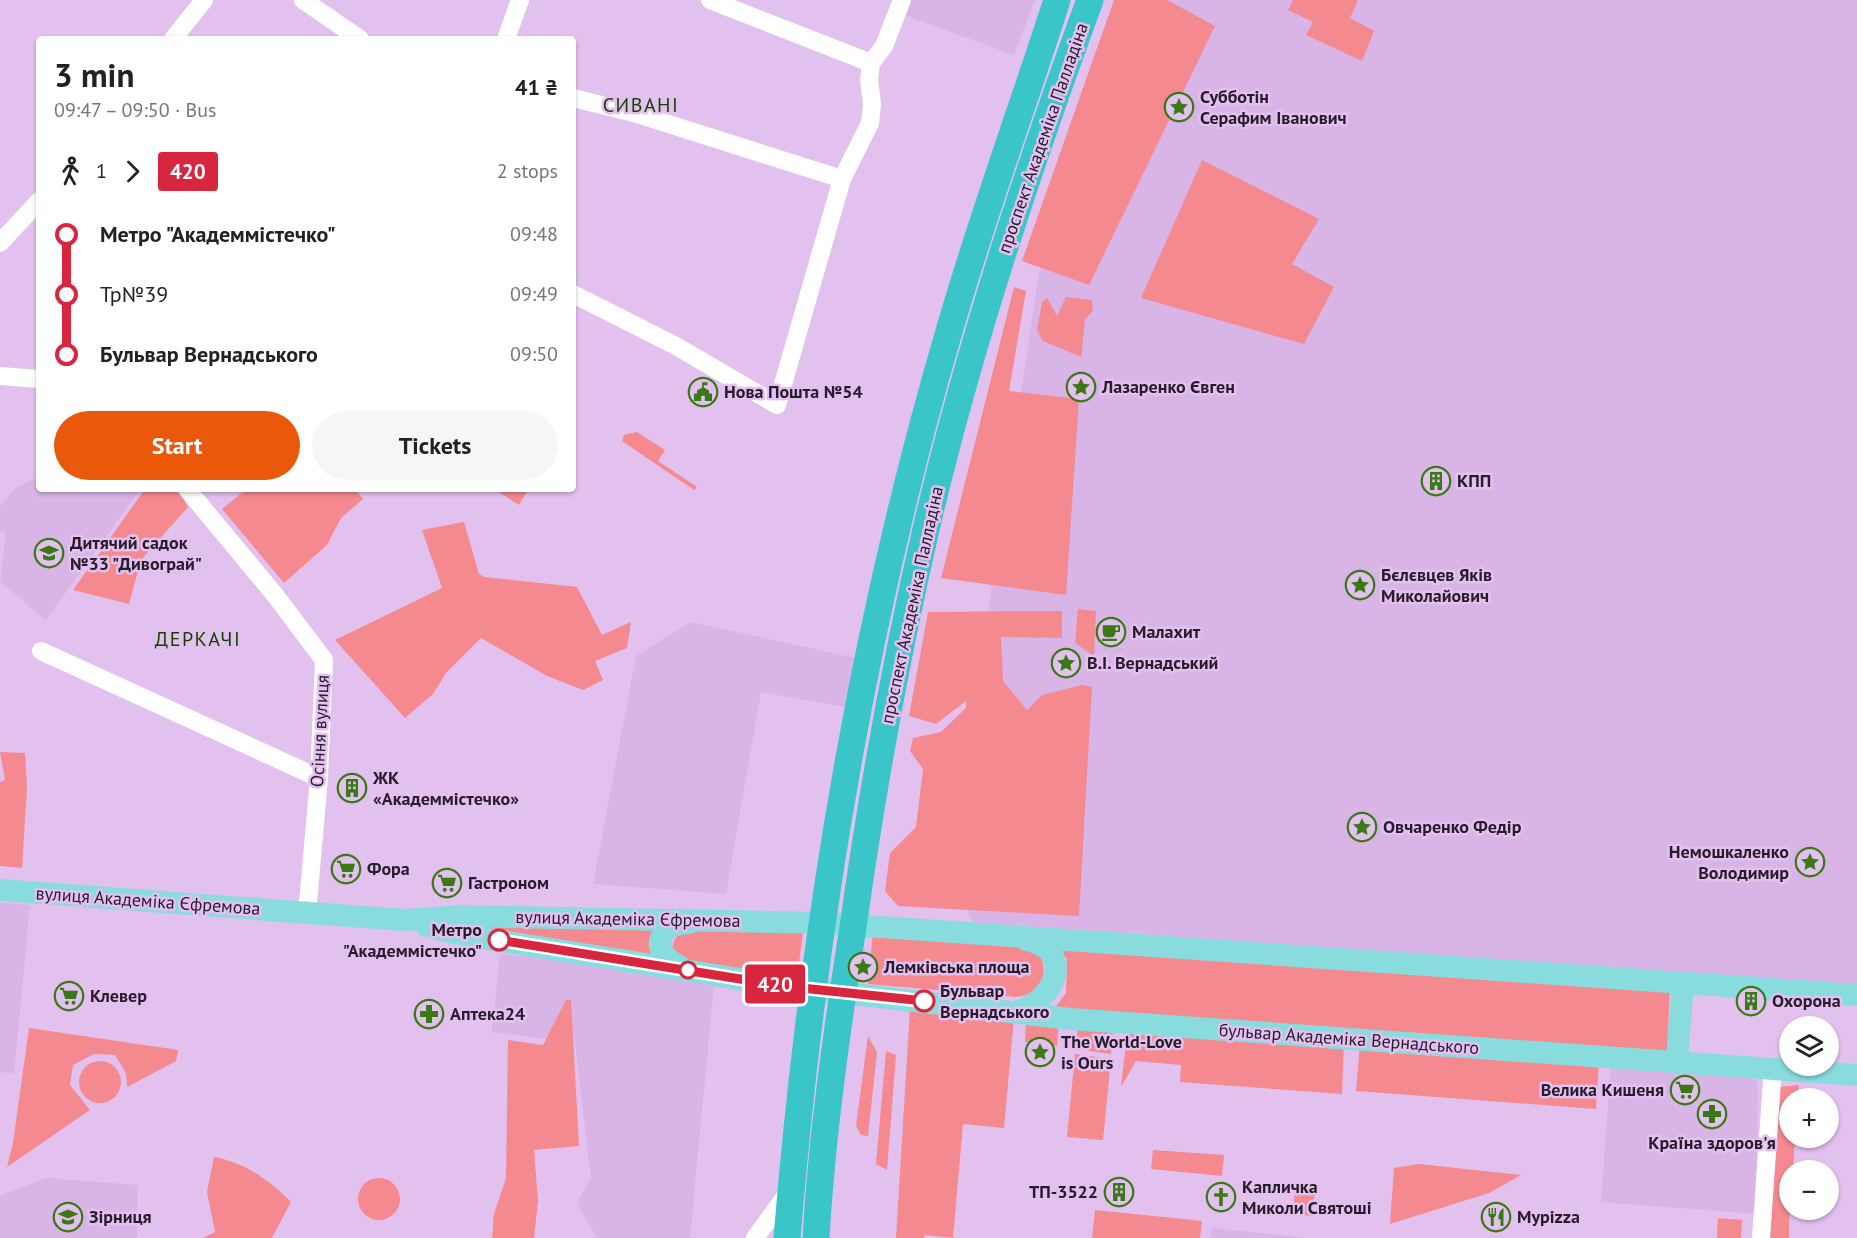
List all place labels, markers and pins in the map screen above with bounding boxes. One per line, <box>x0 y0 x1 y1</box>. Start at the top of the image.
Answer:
place label: Субботін Серафим Іванович <box>1200 85 1347 129</box>
place icon: Субботін Серафим Іванович <box>1163 91 1195 123</box>
place icon: Лазаренко Євген <box>1065 371 1097 403</box>
place label: Лазаренко Євген <box>1101 375 1235 398</box>
public building icon: Нова Пошта №54 <box>687 376 719 408</box>
place label: Нова Пошта №54 <box>724 380 863 403</box>
building icon: КПП <box>1420 465 1452 497</box>
place label: КПП <box>1457 469 1491 492</box>
place label: Дитячий садок №33 "Дивограй" <box>70 531 202 575</box>
school or university icon: Дитячий садок №33 "Дивограй" <box>33 537 65 569</box>
place label: Бєлєвцев Яків Миколайович <box>1381 563 1492 607</box>
place icon: Бєлєвцев Яків Миколайович <box>1344 569 1376 601</box>
cafe icon: Малахит <box>1095 616 1127 648</box>
place label: Малахит <box>1132 620 1201 643</box>
place icon: В.І. Вернадський <box>1050 647 1082 679</box>
place label: В.І. Вернадський <box>1087 651 1218 674</box>
place label: ЖК «Академмістечко» <box>372 766 519 810</box>
building icon: ЖК «Академмістечко» <box>336 772 368 804</box>
place icon: Овчаренко Федір <box>1346 811 1378 843</box>
place label: Овчаренко Федір <box>1383 815 1522 838</box>
place label: Немошкаленко Володимир <box>1669 840 1789 884</box>
place icon: Немошкаленко Володимир <box>1794 846 1826 878</box>
supermarket icon: Фора <box>330 853 362 885</box>
place label: Фора <box>367 857 410 880</box>
supermarket icon: Гастроном <box>431 867 463 899</box>
place label: Гастроном <box>468 871 549 894</box>
place label: Метро "Академмістечко" <box>343 918 482 962</box>
marker: Метро "Академмістечко" <box>488 929 510 951</box>
place icon: Лемківська площа <box>847 951 879 983</box>
place label: Лемківська площа <box>883 955 1030 978</box>
unlabelled marker <box>679 961 697 979</box>
place label: Бульвар Вернадського <box>940 979 1050 1023</box>
supermarket icon: Клевер <box>53 980 85 1012</box>
place label: Клевер <box>90 984 147 1007</box>
building icon: Охорона <box>1735 985 1767 1017</box>
place label: Охорона <box>1772 989 1841 1012</box>
marker: Бульвар Вернадського <box>913 990 935 1012</box>
pharmacy icon: Аптека24 <box>413 998 445 1030</box>
place label: Аптека24 <box>450 1002 525 1025</box>
place label: The World-Love is Ours <box>1061 1030 1182 1074</box>
place icon: The World-Love is Ours <box>1024 1036 1056 1068</box>
supermarket icon: Велика Кишеня <box>1669 1074 1701 1106</box>
place label: Велика Кишеня <box>1541 1078 1664 1101</box>
pharmacy icon: Країна здоров'я <box>1696 1098 1728 1130</box>
place label: Країна здоров'я <box>1648 1131 1776 1154</box>
place label: Капличка Миколи Святоші <box>1242 1175 1372 1219</box>
building icon: ТП-3522 <box>1103 1176 1135 1208</box>
place label: ТП-3522 <box>1029 1180 1098 1203</box>
church icon: Капличка Миколи Святоші <box>1205 1181 1237 1213</box>
school or university icon: Зірниця <box>52 1201 84 1233</box>
restaurant icon: Mypizza <box>1480 1201 1512 1233</box>
place label: Зірниця <box>89 1205 152 1228</box>
place label: Mypizza <box>1517 1205 1580 1228</box>

